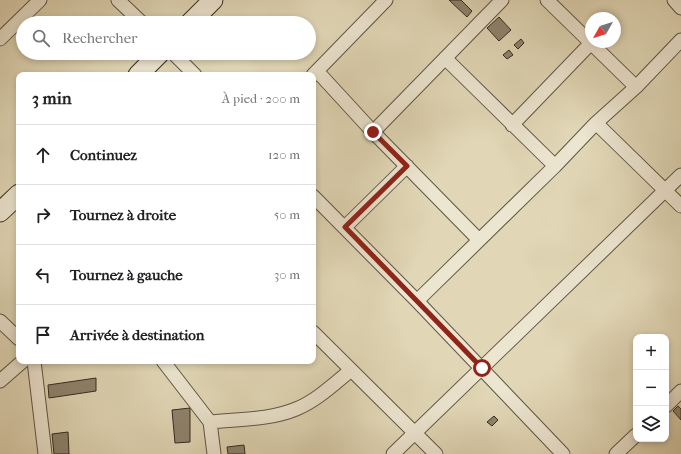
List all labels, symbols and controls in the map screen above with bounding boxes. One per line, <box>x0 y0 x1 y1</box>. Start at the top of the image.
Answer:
north arrow <box>585 12 621 48</box>
search box <box>16 16 316 60</box>
icon: search <box>30 27 52 49</box>
text: Rechercher <box>62 29 137 47</box>
text: 3 min <box>32 88 72 108</box>
text: À pied · 200 m <box>222 91 300 106</box>
route end <box>364 123 382 141</box>
icon: ahead <box>32 144 54 166</box>
text: Continuez <box>70 146 137 164</box>
text: 120 m <box>268 147 300 162</box>
icon: right <box>32 204 54 226</box>
text: Tournez à droite <box>70 206 176 224</box>
text: 50 m <box>274 207 300 222</box>
icon: left <box>32 264 54 286</box>
text: Tournez à gauche <box>70 266 183 284</box>
text: 30 m <box>274 267 300 282</box>
icon: arrive <box>32 324 54 346</box>
text: Arrivée à destination <box>70 326 205 344</box>
map controls <box>633 334 669 442</box>
button: + <box>633 334 669 370</box>
route start <box>473 359 491 377</box>
button: − <box>633 370 669 406</box>
button: layers <box>633 406 669 442</box>

